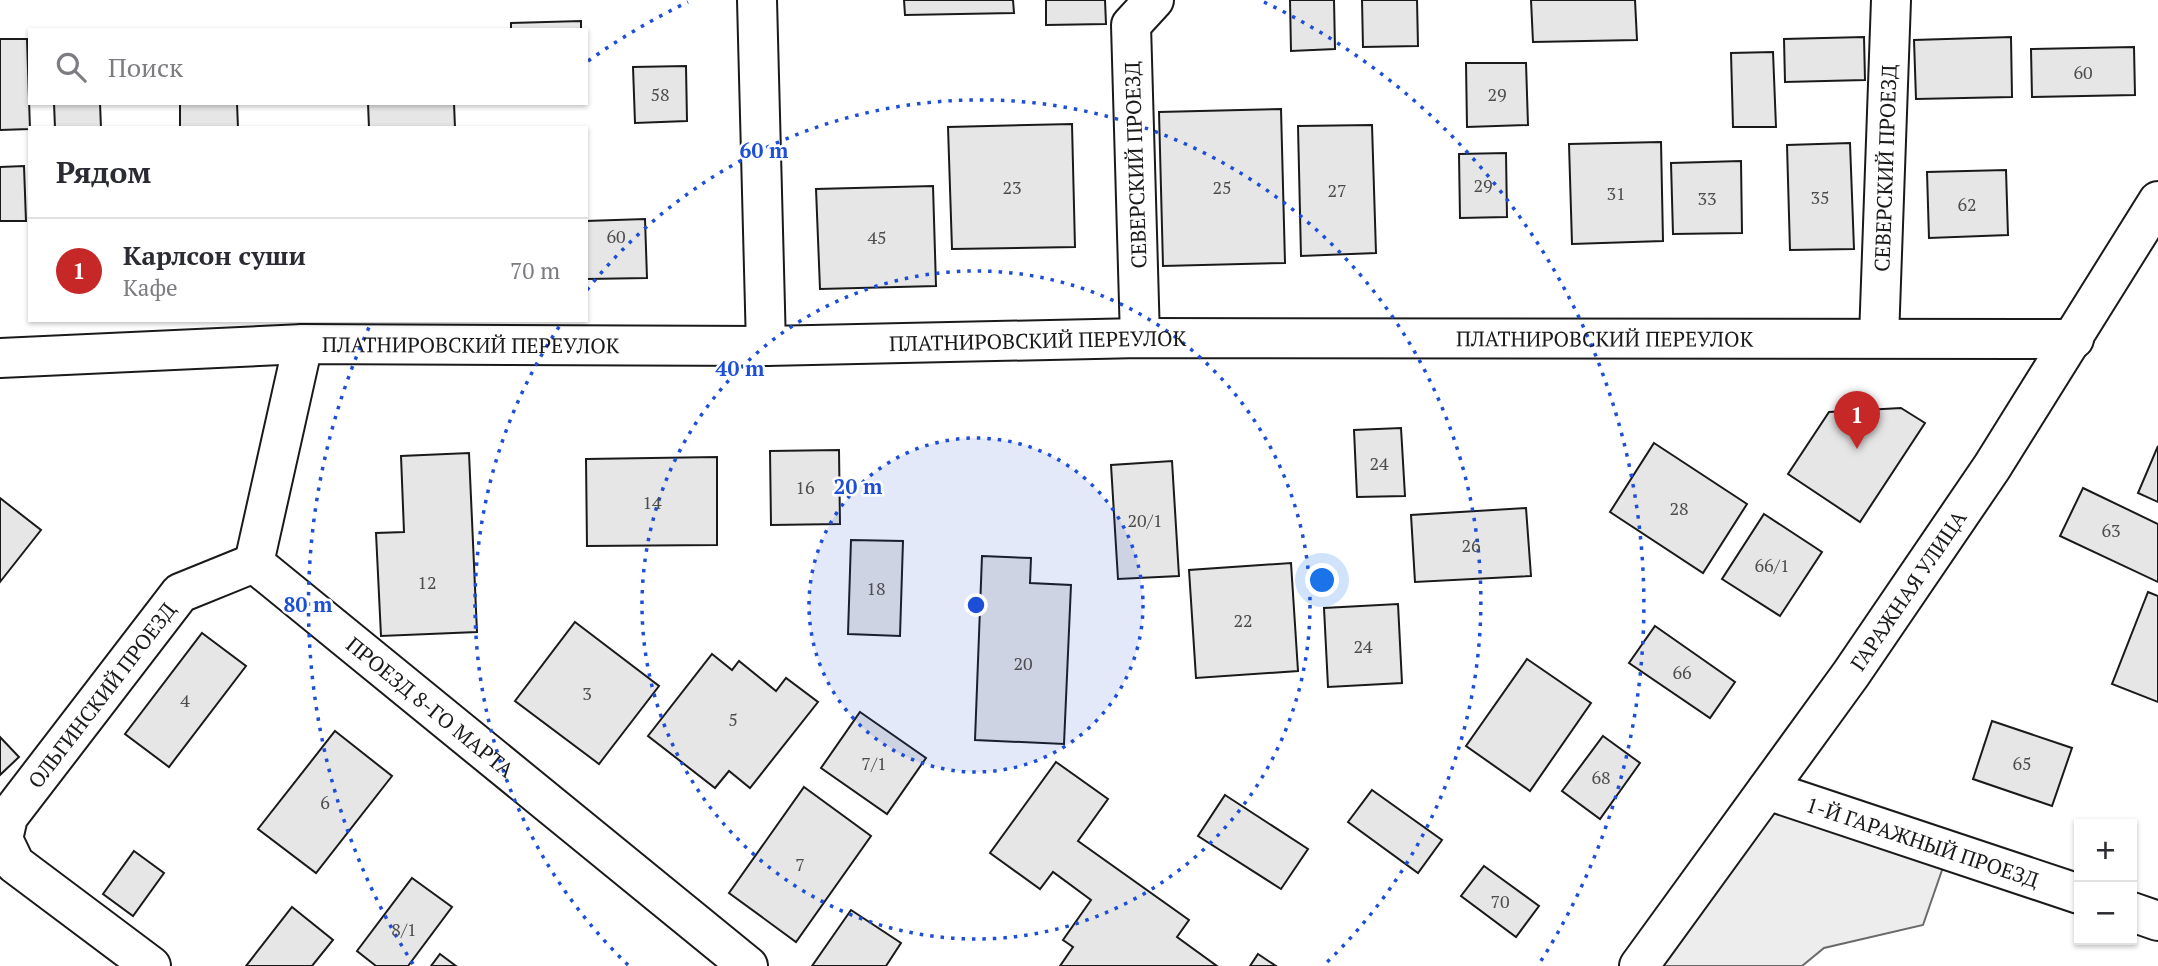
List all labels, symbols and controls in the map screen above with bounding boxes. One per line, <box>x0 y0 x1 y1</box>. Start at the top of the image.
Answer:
search box <box>28 28 588 105</box>
icon: search <box>52 48 90 86</box>
text: Поиск <box>108 50 183 84</box>
street label: СЕВЕРСКИЙ ПРОЕЗД <box>1117 60 1153 269</box>
house number: 60 <box>2073 60 2093 84</box>
street label: СЕВЕРСКИЙ ПРОЕЗД <box>1867 63 1903 272</box>
house number: 58 <box>650 82 670 106</box>
house number: 29 <box>1487 82 1507 106</box>
text: 60 m <box>740 136 789 164</box>
text: Рядом <box>56 152 151 192</box>
house number: 29 <box>1473 173 1493 197</box>
house number: 23 <box>1002 175 1022 199</box>
house number: 25 <box>1212 175 1232 199</box>
house number: 27 <box>1327 178 1347 202</box>
house number: 31 <box>1606 181 1626 205</box>
house number: 35 <box>1810 185 1830 209</box>
house number: 33 <box>1697 186 1717 210</box>
house number: 62 <box>1957 192 1977 216</box>
house number: 60 <box>606 224 626 248</box>
house number: 45 <box>867 225 887 249</box>
text: Карлсон суши <box>123 238 306 272</box>
text: 1 <box>73 255 86 286</box>
text: 70 m <box>510 255 560 286</box>
text: Кафе <box>123 272 178 303</box>
street label: ПЛАТНИРОВСКИЙ ПЕРЕУЛОК <box>889 324 1187 357</box>
street label: ПЛАТНИРОВСКИЙ ПЕРЕУЛОК <box>1456 324 1754 353</box>
street label: ПЛАТНИРОВСКИЙ ПЕРЕУЛОК <box>322 330 620 359</box>
text: 40 m <box>716 354 765 382</box>
pin: 1 <box>1834 391 1880 449</box>
house number: 24 <box>1369 451 1389 475</box>
text: 20 m <box>834 472 883 500</box>
house number: 16 <box>795 475 815 499</box>
house number: 14 <box>642 490 662 514</box>
house number: 28 <box>1669 496 1689 520</box>
street label: ГАРАЖНАЯ УЛИЦА <box>1843 504 1973 676</box>
house number: 20/1 <box>1128 508 1162 532</box>
house number: 63 <box>2101 518 2121 542</box>
house number: 26 <box>1461 533 1481 557</box>
house number: 66/1 <box>1755 553 1789 577</box>
your location <box>1305 563 1339 597</box>
house number: 12 <box>417 570 437 594</box>
house number: 18 <box>866 576 886 600</box>
text: 80 m <box>284 590 333 618</box>
centre of rings <box>964 593 988 617</box>
street label: ОЛЬГИНСКИЙ ПРОЕЗД <box>21 596 182 794</box>
house number: 22 <box>1233 608 1253 632</box>
street label: ПРОЕЗД 8-ГО МАРТА <box>341 630 520 784</box>
house number: 24 <box>1353 634 1373 658</box>
house number: 20 <box>1013 651 1033 675</box>
house number: 66 <box>1672 660 1692 684</box>
house number: 3 <box>582 681 592 705</box>
house number: 4 <box>180 688 190 712</box>
house number: 5 <box>728 707 738 731</box>
house number: 7/1 <box>861 751 887 775</box>
house number: 65 <box>2012 751 2032 775</box>
house number: 68 <box>1591 765 1611 789</box>
house number: 6 <box>320 790 330 814</box>
street label: 1-Й ГАРАЖНЫЙ ПРОЕЗД <box>1803 790 2043 894</box>
map controls <box>2074 819 2137 945</box>
button: + <box>2074 819 2137 882</box>
house number: 7 <box>795 852 805 876</box>
button: − <box>2074 882 2137 945</box>
house number: 70 <box>1490 889 1510 913</box>
house number: 8/1 <box>391 917 417 941</box>

